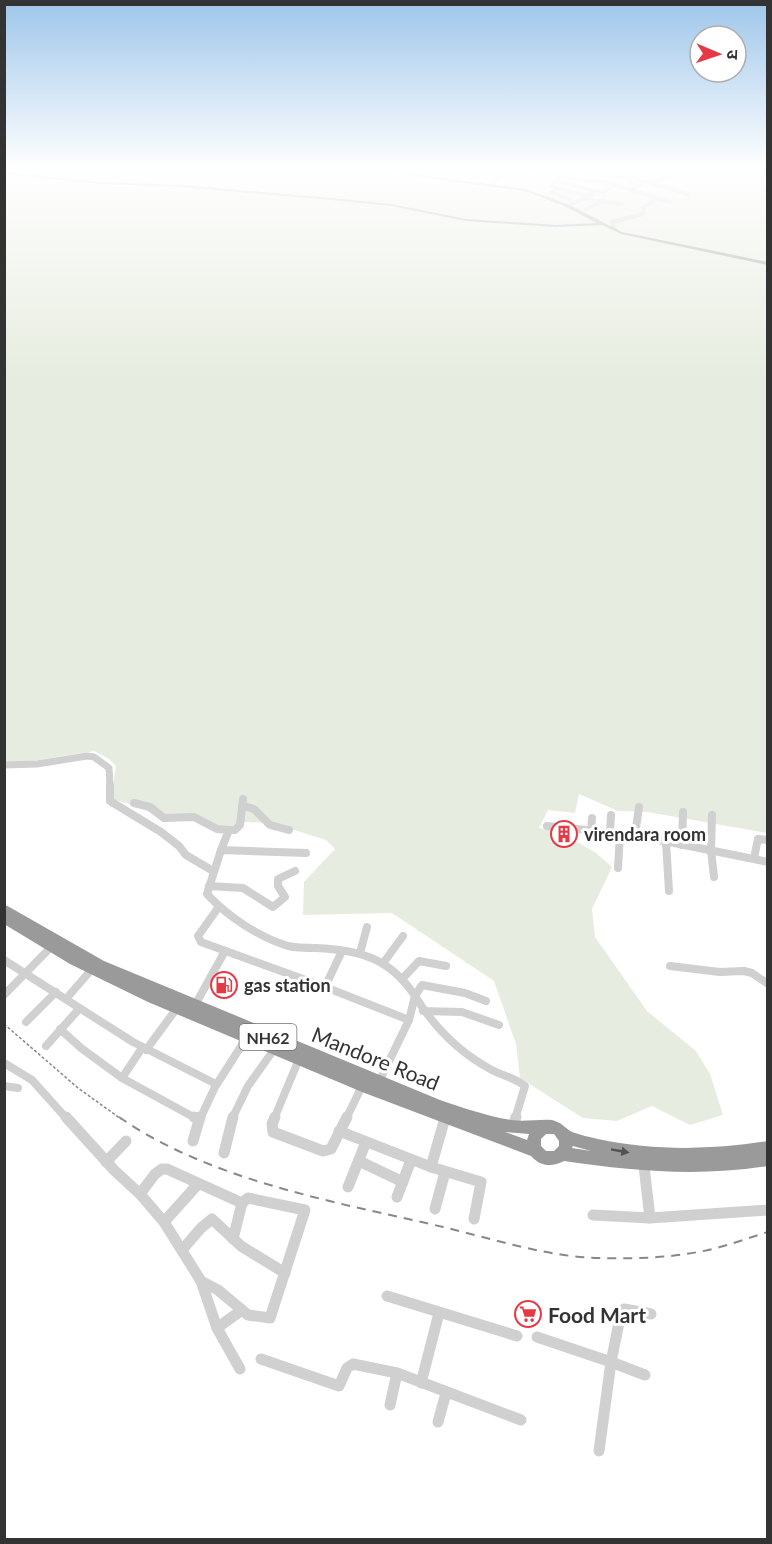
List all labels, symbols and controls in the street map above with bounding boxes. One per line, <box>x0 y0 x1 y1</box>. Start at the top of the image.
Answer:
north arrow <box>688 24 748 84</box>
text: उ <box>724 50 743 60</box>
building icon: virendara room <box>549 819 579 849</box>
place label: virendara room <box>584 823 706 845</box>
fuel station icon: gas station <box>209 970 239 1000</box>
place label: gas station <box>244 974 331 996</box>
street label: Mandore Road <box>309 1021 443 1095</box>
road number: NH62 <box>240 1024 296 1050</box>
one-way arrow <box>610 1146 629 1155</box>
supermarket icon: Food Mart <box>513 1299 543 1329</box>
place label: Food Mart <box>548 1302 646 1327</box>

